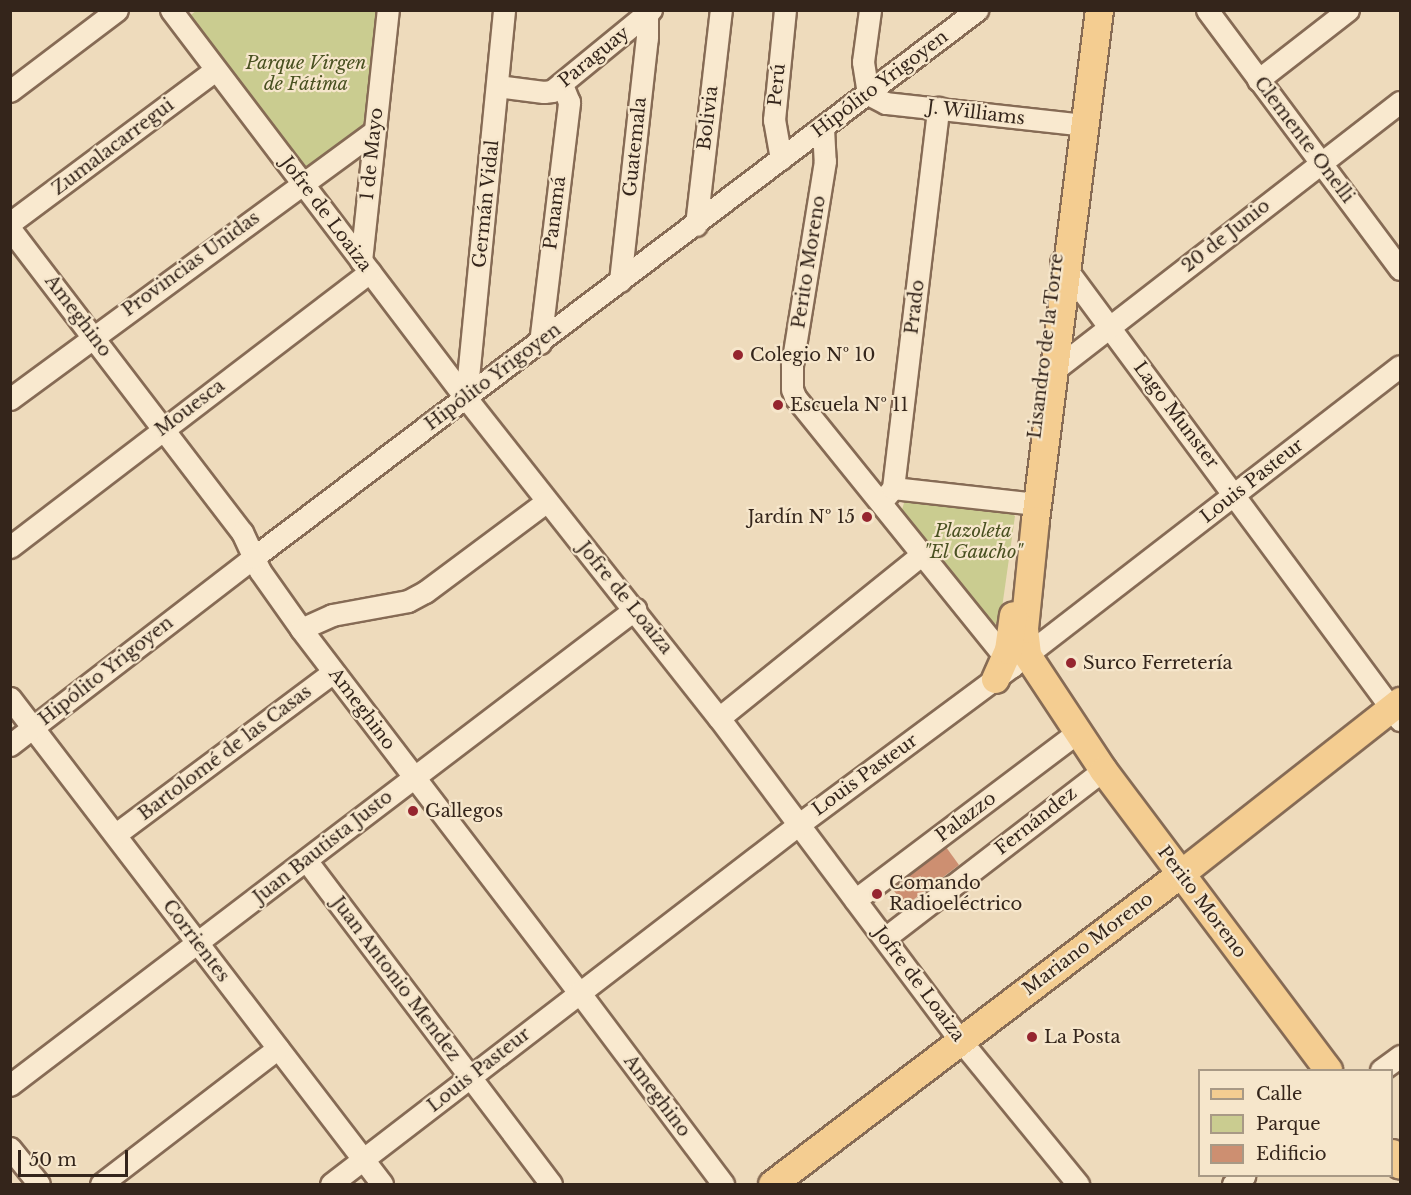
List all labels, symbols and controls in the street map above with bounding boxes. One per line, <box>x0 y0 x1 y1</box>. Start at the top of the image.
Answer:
street label: Paraguay <box>554 22 634 92</box>
street label: Hipólito Yrigoyen <box>808 26 952 142</box>
park label: Parque Virgen de Fátima <box>246 53 366 96</box>
street label: Perú <box>764 63 790 107</box>
street label: Clemente Onelli <box>1249 73 1359 207</box>
street label: Bolivia <box>693 85 723 151</box>
street label: Zumalacarregui <box>48 94 178 200</box>
street label: Guatemala <box>619 96 651 198</box>
street label: J. Williams <box>925 96 1027 130</box>
street label: 1 de Mayo <box>356 107 388 201</box>
street label: Germán Vidal <box>468 138 504 270</box>
street label: Jofre de Loaiza <box>276 152 376 276</box>
street label: Panamá <box>540 175 570 251</box>
street label: Perito Moreno <box>788 194 830 330</box>
street label: 20 de Junio <box>1178 195 1274 277</box>
street label: Provincias Unidas <box>118 207 264 321</box>
street label: Lisandro de la Torre <box>1024 252 1068 440</box>
street label: Ameghino <box>40 271 116 361</box>
street label: Prado <box>901 278 929 336</box>
street label: Hipólito Yrigoyen <box>421 319 565 435</box>
place label: Colegio Nº 10 <box>750 344 875 366</box>
marker: Colegio Nº 10 <box>731 348 745 362</box>
street label: Lago Munster <box>1129 357 1223 473</box>
street label: Mouesca <box>151 375 229 441</box>
place label: Escuela Nº 11 <box>790 394 909 416</box>
marker: Escuela Nº 11 <box>771 398 785 412</box>
street label: Louis Pasteur <box>1196 434 1308 528</box>
place label: Jardín Nº 15 <box>748 506 855 528</box>
marker: Jardín Nº 15 <box>860 510 874 524</box>
park label: Plazoleta "El Gaucho" <box>923 521 1023 564</box>
street label: Jofre de Loaiza <box>573 537 677 659</box>
street label: Hipólito Yrigoyen <box>34 612 178 730</box>
place label: Surco Ferretería <box>1083 652 1232 674</box>
marker: Surco Ferretería <box>1064 656 1078 670</box>
street label: Ameghino <box>324 664 400 754</box>
street label: Bartolomé de las Casas <box>134 681 316 825</box>
street label: Louis Pasteur <box>808 730 922 820</box>
street label: Fernández <box>991 782 1081 860</box>
street label: Juan Bautista Justo <box>249 786 397 908</box>
street label: Palazzo <box>932 787 1000 847</box>
place label: Gallegos <box>425 800 503 822</box>
marker: Gallegos <box>406 804 420 818</box>
street label: Perito Moreno <box>1153 842 1251 962</box>
place label: Comando Radioeléctrico <box>889 873 1022 916</box>
marker: Comando Radioeléctrico <box>870 887 884 901</box>
street label: Mariano Moreno <box>1019 888 1157 1000</box>
street label: Juan Antonio Mendez <box>327 892 465 1066</box>
street label: Corrientes <box>158 896 234 986</box>
street label: Jofre de Loaiza <box>869 922 969 1046</box>
street label: Louis Pasteur <box>423 1023 535 1117</box>
place label: La Posta <box>1044 1026 1121 1048</box>
marker: La Posta <box>1025 1030 1039 1044</box>
street label: Ameghino <box>619 1051 695 1141</box>
legend <box>1198 1069 1393 1177</box>
text: Calle <box>1256 1083 1302 1105</box>
text: Parque <box>1256 1113 1321 1135</box>
scale bar <box>21 1138 130 1176</box>
text: Edificio <box>1256 1143 1327 1165</box>
text: 50 m <box>29 1149 77 1171</box>

